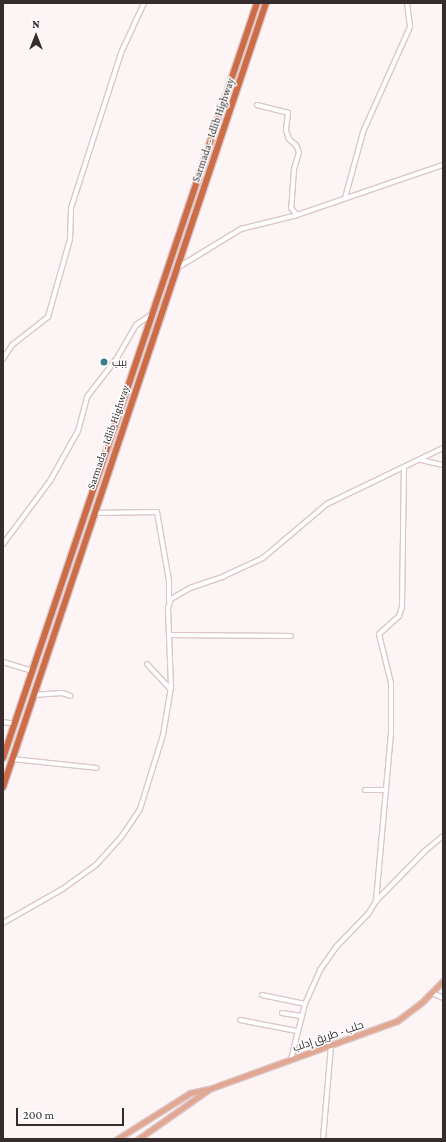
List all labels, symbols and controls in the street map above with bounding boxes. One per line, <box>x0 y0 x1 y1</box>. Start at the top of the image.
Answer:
north arrow <box>16 16 56 56</box>
text: N <box>32 18 40 30</box>
street label: Sarmada - Idlib Highway <box>189 76 237 184</box>
place label: ببب <box>112 355 127 369</box>
marker: ببب <box>99 357 109 367</box>
street label: Sarmada - Idlib Highway <box>84 383 132 491</box>
street label: حلب - طريق إدلب <box>291 1018 365 1054</box>
scale bar <box>18 1100 126 1126</box>
text: 200 m <box>23 1108 54 1122</box>

